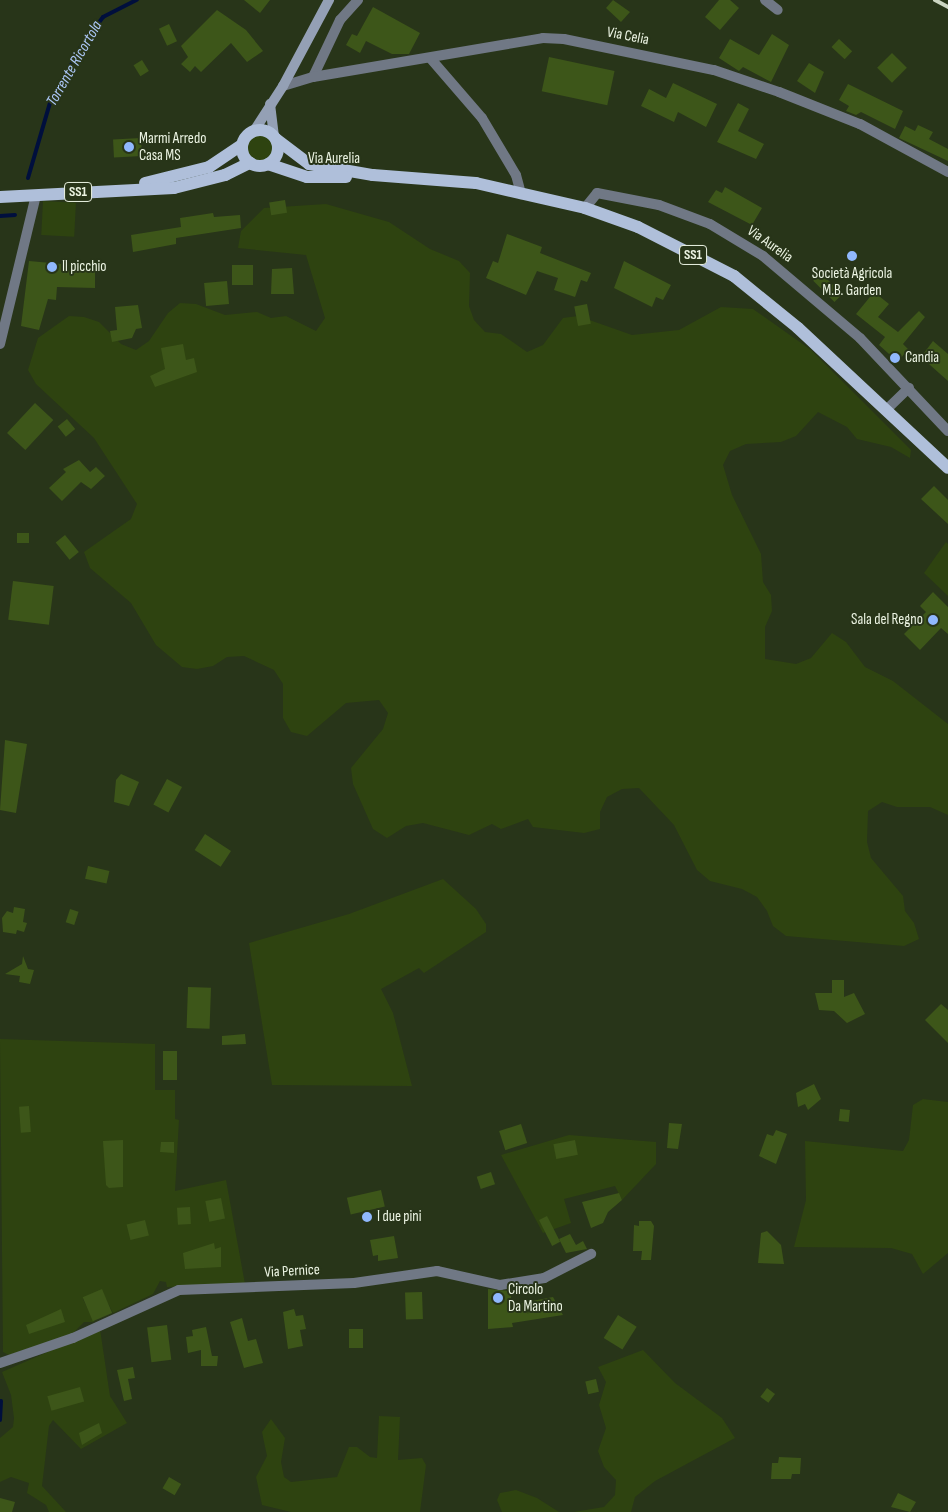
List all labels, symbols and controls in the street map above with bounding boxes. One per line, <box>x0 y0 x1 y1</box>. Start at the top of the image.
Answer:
water label: Torrente Ricortola <box>43 18 107 110</box>
street label: Via Celia <box>605 23 651 49</box>
place label: Marmi Arredo Casa MS <box>139 129 206 164</box>
marker: Marmi Arredo Casa MS <box>123 141 135 153</box>
street label: Via Aurelia <box>308 150 360 168</box>
road number: SS1 <box>63 180 93 203</box>
street label: Via Aurelia <box>743 222 797 266</box>
road number: SS1 <box>678 244 708 266</box>
marker: Società Agricola M.B. Garden <box>846 250 858 262</box>
place label: Il picchio <box>62 258 107 276</box>
marker: Il picchio <box>46 261 58 273</box>
place label: Società Agricola M.B. Garden <box>812 264 892 299</box>
place label: Candia <box>905 349 939 367</box>
marker: Candia <box>889 352 901 364</box>
place label: Sala del Regno <box>851 611 923 629</box>
marker: Sala del Regno <box>927 614 939 626</box>
place label: I due pini <box>377 1208 422 1226</box>
marker: I due pini <box>361 1211 373 1223</box>
street label: Via Pernice <box>264 1261 320 1281</box>
place label: Circolo Da Martino <box>508 1280 563 1315</box>
marker: Circolo Da Martino <box>492 1292 504 1304</box>

